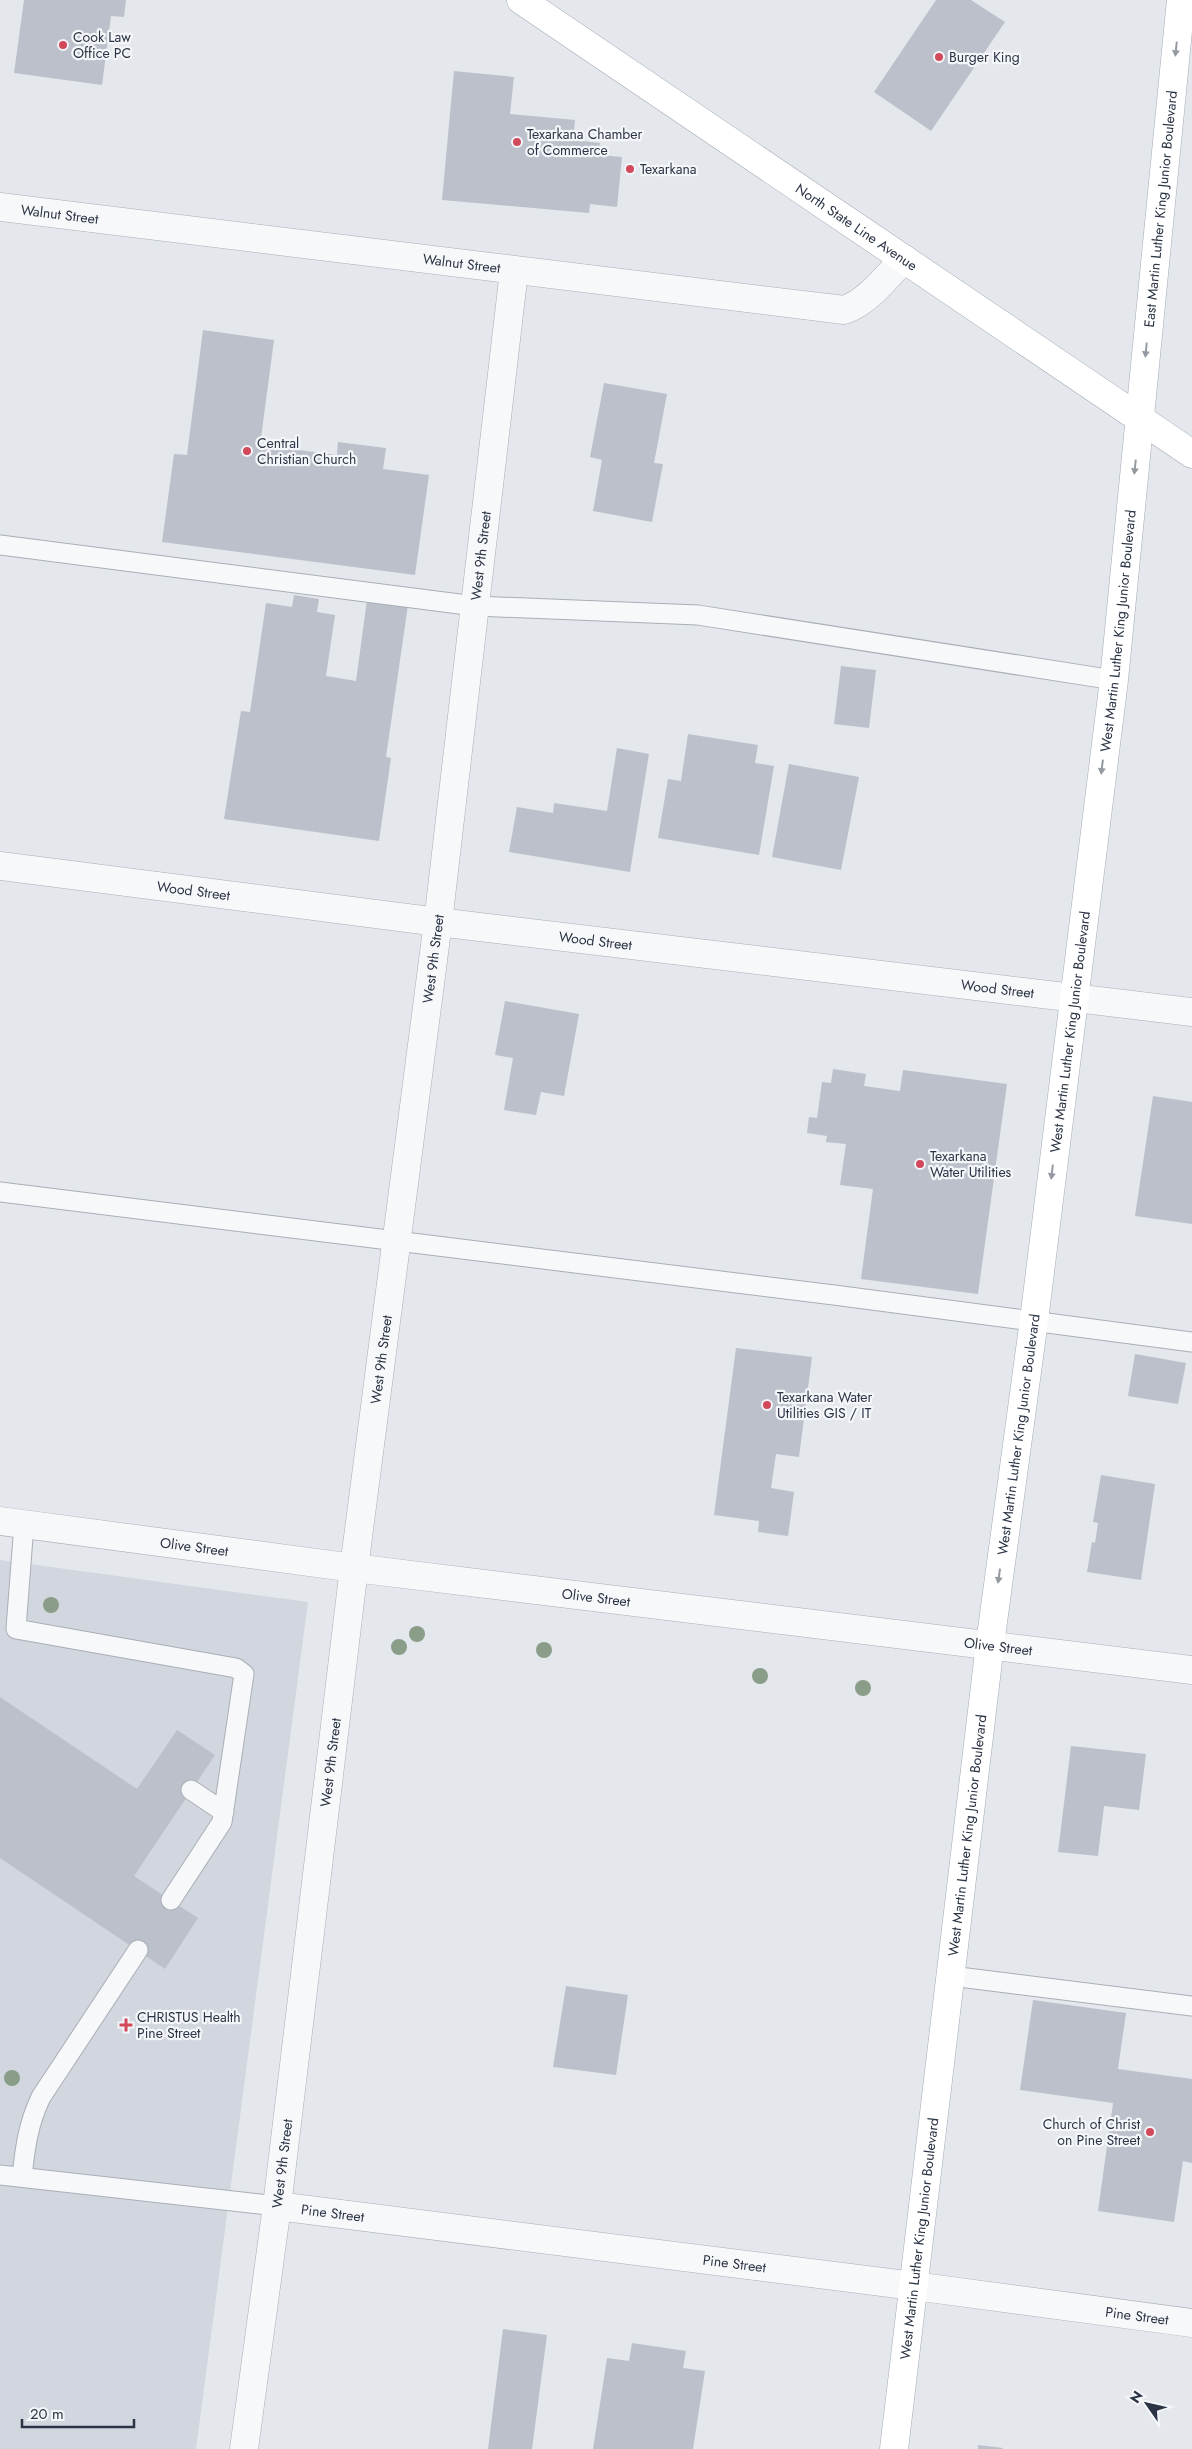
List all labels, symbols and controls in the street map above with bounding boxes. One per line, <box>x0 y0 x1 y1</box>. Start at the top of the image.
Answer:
place label: Cook Law Office PC <box>73 27 131 63</box>
marker: Cook Law Office PC <box>57 39 69 51</box>
one-way arrow <box>1172 41 1180 57</box>
place label: Burger King <box>949 47 1020 67</box>
marker: Burger King <box>933 51 945 63</box>
street label: East Martin Luther King Junior Boulevard <box>1139 90 1182 328</box>
place label: Texarkana Chamber of Commerce <box>527 124 642 160</box>
marker: Texarkana Chamber of Commerce <box>511 136 523 148</box>
place label: Texarkana <box>640 159 697 179</box>
marker: Texarkana <box>624 163 636 175</box>
street label: North State Line Avenue <box>792 179 921 275</box>
street label: Walnut Street <box>20 200 100 229</box>
street label: Walnut Street <box>422 249 502 278</box>
one-way arrow <box>1142 342 1150 358</box>
place label: Central Christian Church <box>257 433 356 469</box>
marker: Central Christian Church <box>241 445 253 457</box>
one-way arrow <box>1131 459 1139 475</box>
street label: West 9th Street <box>466 509 496 601</box>
street label: West Martin Luther King Junior Boulevard <box>1095 509 1141 753</box>
one-way arrow <box>1098 760 1106 776</box>
street label: Wood Street <box>156 876 232 905</box>
street label: West Martin Luther King Junior Boulevard <box>1045 910 1095 1154</box>
street label: West 9th Street <box>417 913 449 1005</box>
street label: Wood Street <box>558 926 634 955</box>
street label: Wood Street <box>960 974 1036 1003</box>
place label: Texarkana Water Utilities <box>930 1146 1012 1182</box>
marker: Texarkana Water Utilities <box>914 1158 926 1170</box>
one-way arrow <box>1048 1164 1056 1180</box>
street label: West 9th Street <box>365 1313 397 1405</box>
street label: West Martin Luther King Junior Boulevard <box>992 1313 1045 1557</box>
place label: Texarkana Water Utilities GIS / IT <box>777 1387 872 1423</box>
marker: Texarkana Water Utilities GIS / IT <box>761 1399 773 1411</box>
street label: Olive Street <box>159 1532 230 1561</box>
one-way arrow <box>995 1568 1003 1584</box>
street label: Olive Street <box>561 1583 632 1612</box>
street label: Olive Street <box>963 1632 1034 1661</box>
street label: West Martin Luther King Junior Boulevard <box>943 1713 992 1957</box>
street label: West 9th Street <box>315 1716 346 1808</box>
place label: CHRISTUS Health Pine Street <box>137 2007 241 2043</box>
marker: CHRISTUS Health Pine Street <box>119 2018 133 2032</box>
place label: Church of Christ on Pine Street <box>1043 2114 1141 2150</box>
street label: West 9th Street <box>267 2117 298 2209</box>
street label: West Martin Luther King Junior Boulevard <box>895 2117 943 2360</box>
marker: Church of Christ on Pine Street <box>1144 2126 1156 2138</box>
street label: Pine Street <box>300 2199 366 2227</box>
street label: Pine Street <box>702 2250 768 2277</box>
street label: Pine Street <box>1104 2302 1170 2330</box>
north arrow <box>1122 2379 1172 2429</box>
text: N <box>1125 2387 1148 2407</box>
scale bar <box>22 2396 135 2428</box>
text: 20 m <box>30 2403 64 2425</box>

